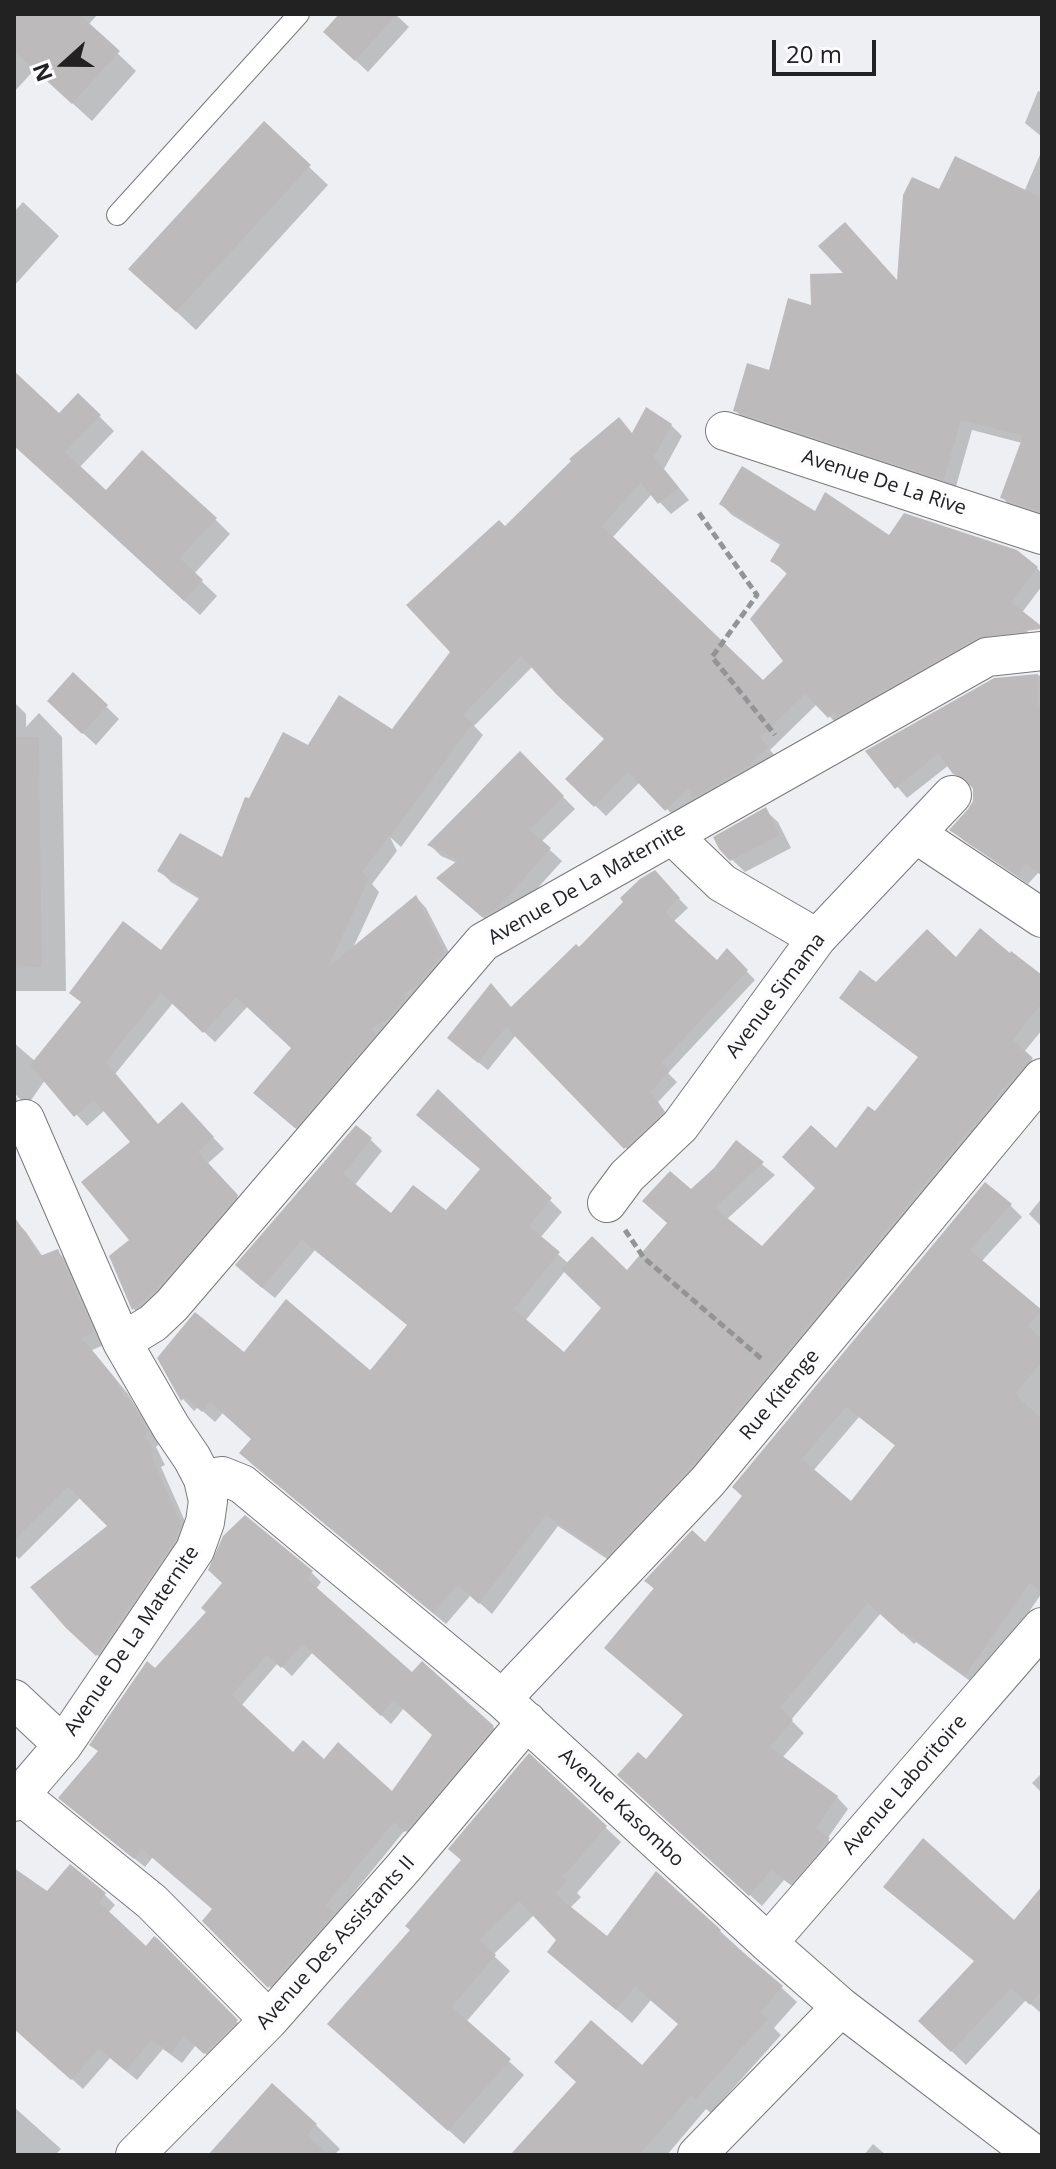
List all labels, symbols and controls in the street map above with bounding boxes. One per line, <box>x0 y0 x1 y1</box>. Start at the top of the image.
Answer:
north arrow <box>24 24 104 104</box>
scale bar <box>776 24 880 74</box>
text: 20 m <box>786 37 842 70</box>
text: N <box>24 59 59 86</box>
street label: Avenue De La Rive <box>799 445 969 521</box>
street label: Avenue De La Maternite <box>484 818 690 950</box>
street label: Avenue Simama <box>721 929 831 1063</box>
street label: Rue Kitenge <box>735 1345 825 1445</box>
street label: Avenue De La Maternite <box>59 1542 205 1740</box>
street label: Avenue Laboritoire <box>838 1710 972 1860</box>
street label: Avenue Kasombo <box>553 1744 689 1872</box>
street label: Avenue Des Assistants II <box>252 1851 420 2035</box>

